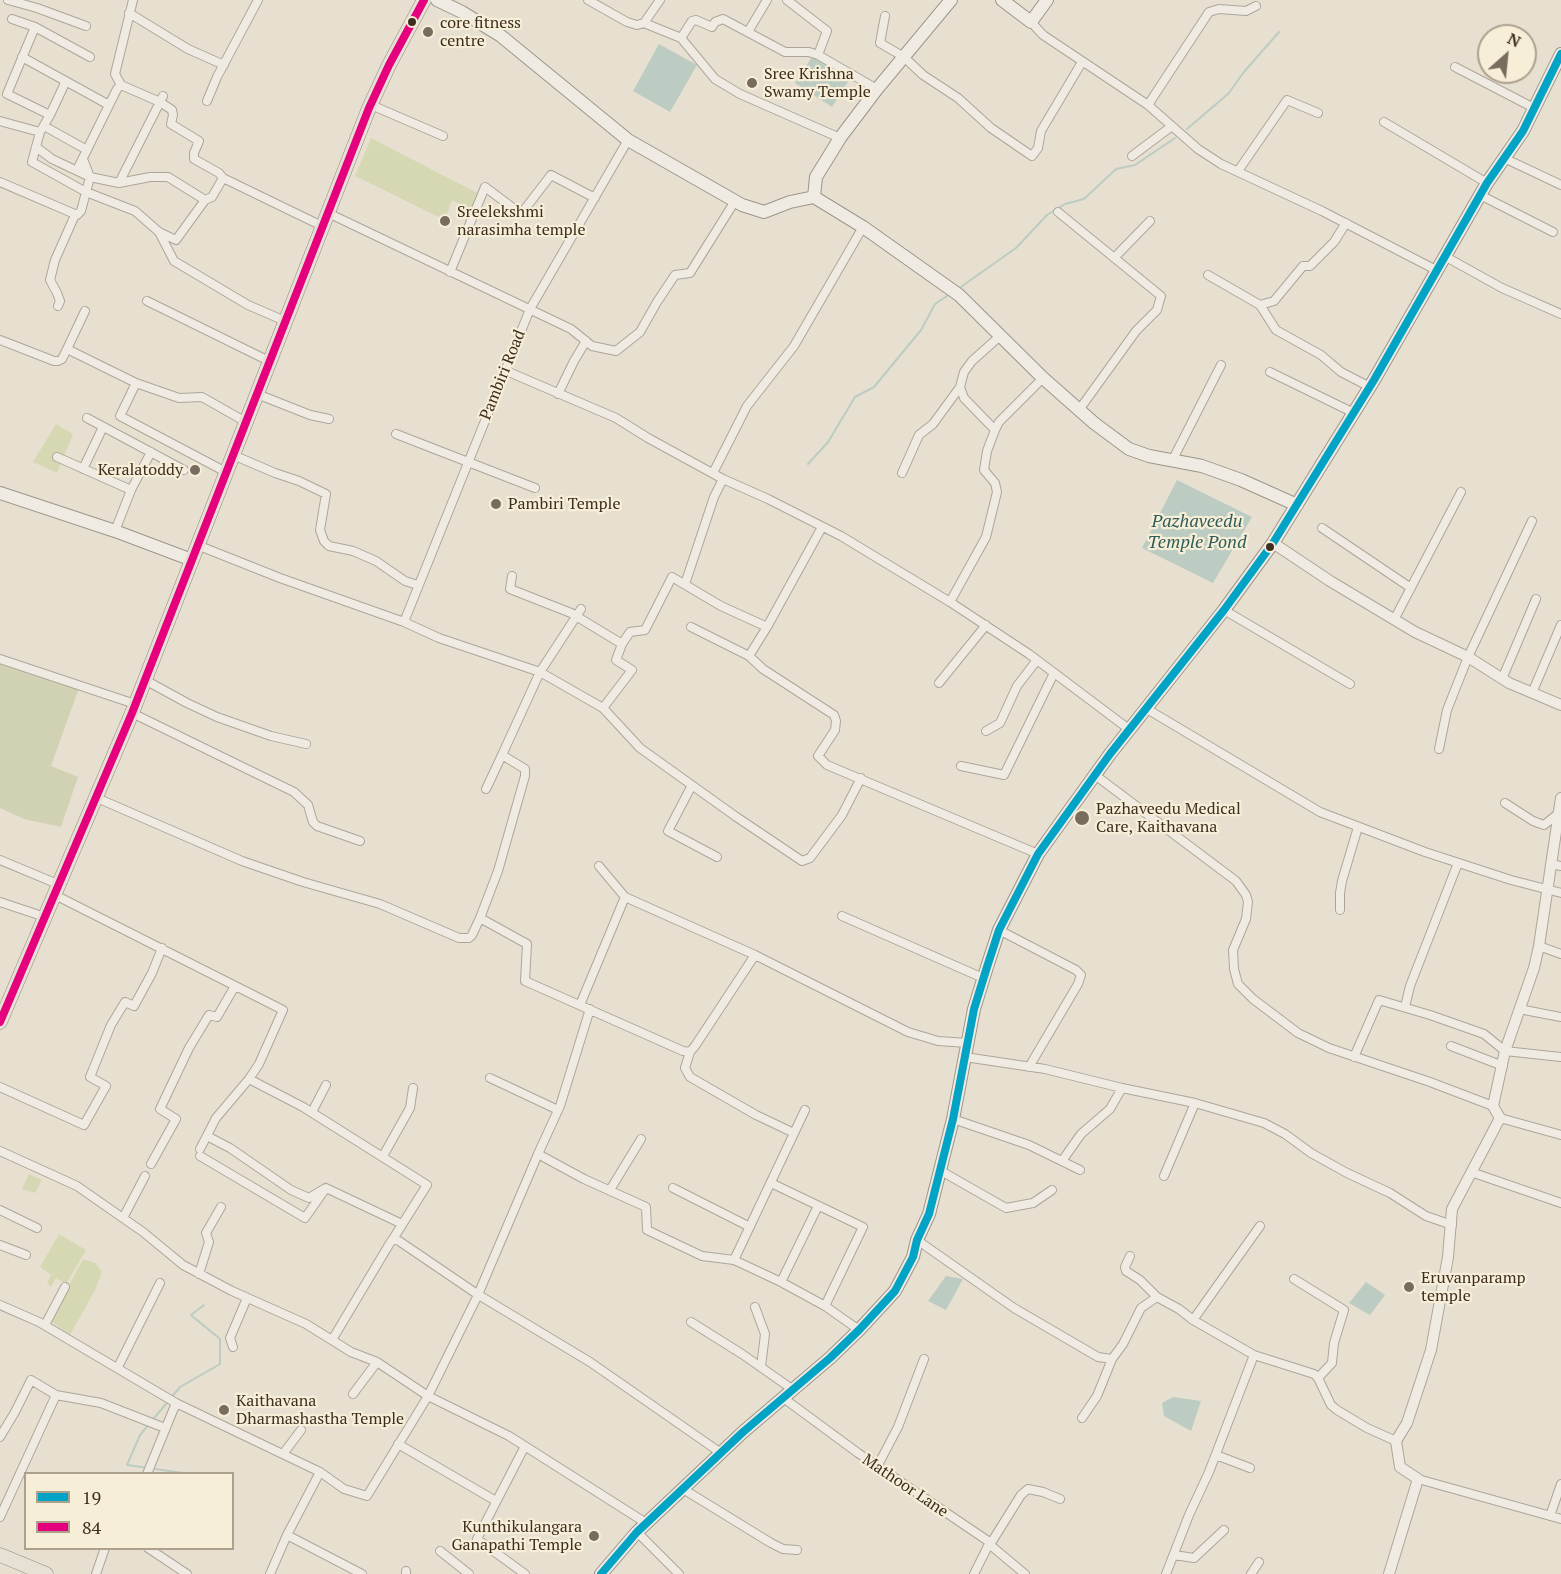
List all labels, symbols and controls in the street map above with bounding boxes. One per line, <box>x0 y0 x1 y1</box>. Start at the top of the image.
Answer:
place label: core fitness centre <box>440 13 521 51</box>
unlabelled marker <box>406 16 418 28</box>
north arrow <box>1477 24 1537 84</box>
marker: core fitness centre <box>421 25 435 39</box>
text: N <box>1504 27 1525 52</box>
place label: Sree Krishna Swamy Temple <box>764 64 871 102</box>
marker: Sree Krishna Swamy Temple <box>745 76 759 90</box>
place label: Sreelekshmi narasimha temple <box>457 202 585 240</box>
marker: Sreelekshmi narasimha temple <box>438 214 452 228</box>
street label: Pambiri Road <box>476 327 530 423</box>
place label: Keralatoddy <box>98 460 183 480</box>
marker: Keralatoddy <box>188 463 202 477</box>
place label: Pambiri Temple <box>508 494 620 514</box>
marker: Pambiri Temple <box>489 497 503 511</box>
water label: Pazhaveedu Temple Pond <box>1147 511 1247 554</box>
unlabelled marker <box>1264 541 1276 553</box>
place label: Pazhaveedu Medical Care, Kaithavana <box>1096 799 1241 837</box>
marker: Pazhaveedu Medical Care, Kaithavana <box>1073 809 1091 827</box>
place label: Eruvanparamp temple <box>1421 1268 1526 1306</box>
marker: Eruvanparamp temple <box>1402 1280 1416 1294</box>
place label: Kaithavana Dharmashastha Temple <box>236 1391 404 1429</box>
marker: Kaithavana Dharmashastha Temple <box>217 1403 231 1417</box>
street label: Mathoor Lane <box>858 1450 952 1522</box>
legend <box>24 1472 234 1550</box>
text: 19 <box>82 1485 101 1509</box>
text: 84 <box>82 1515 101 1539</box>
place label: Kunthikulangara Ganapathi Temple <box>451 1517 582 1555</box>
marker: Kunthikulangara Ganapathi Temple <box>587 1529 601 1543</box>

